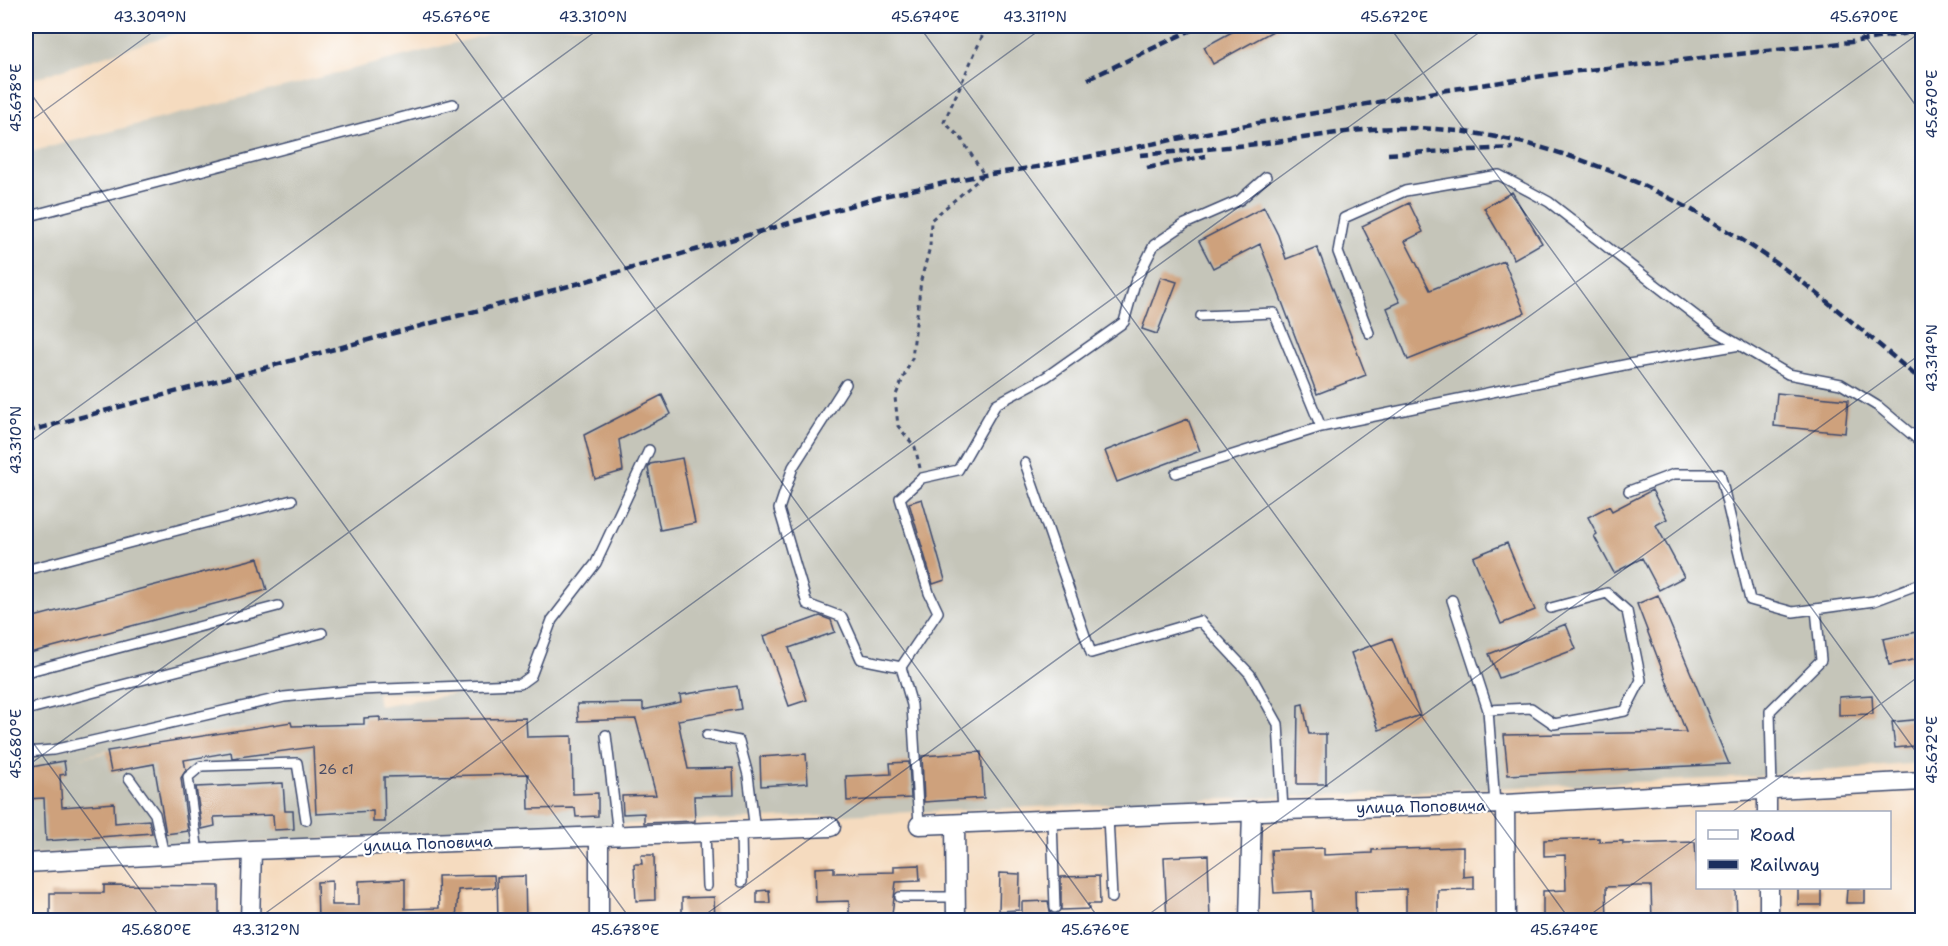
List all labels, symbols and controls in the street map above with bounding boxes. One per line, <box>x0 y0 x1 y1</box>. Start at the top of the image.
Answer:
text: 43.309°N <box>113 7 187 27</box>
text: 45.676°E <box>422 7 490 27</box>
text: 43.310°N <box>559 7 627 27</box>
text: 45.674°E <box>891 7 959 27</box>
text: 43.311°N <box>1003 7 1067 27</box>
text: 45.672°E <box>1360 7 1428 27</box>
text: 45.670°E <box>1830 7 1898 27</box>
text: 45.678°E <box>6 64 26 132</box>
text: 45.670°E <box>1922 70 1942 138</box>
text: 43.314°N <box>1922 324 1942 392</box>
text: 43.310°N <box>6 406 26 474</box>
text: 45.680°E <box>6 709 26 779</box>
text: 45.672°E <box>1922 716 1942 784</box>
house number: 26 с1 <box>318 760 354 778</box>
street label: улица Поповича <box>1356 795 1486 818</box>
legend <box>1696 811 1891 889</box>
text: Road <box>1750 823 1795 847</box>
street label: улица Поповича <box>363 831 493 856</box>
text: Railway <box>1750 853 1820 877</box>
text: 45.680°E <box>121 920 191 940</box>
text: 43.312°N <box>232 920 300 940</box>
text: 45.678°E <box>591 920 659 940</box>
text: 45.676°E <box>1061 920 1129 940</box>
text: 45.674°E <box>1530 920 1598 940</box>

